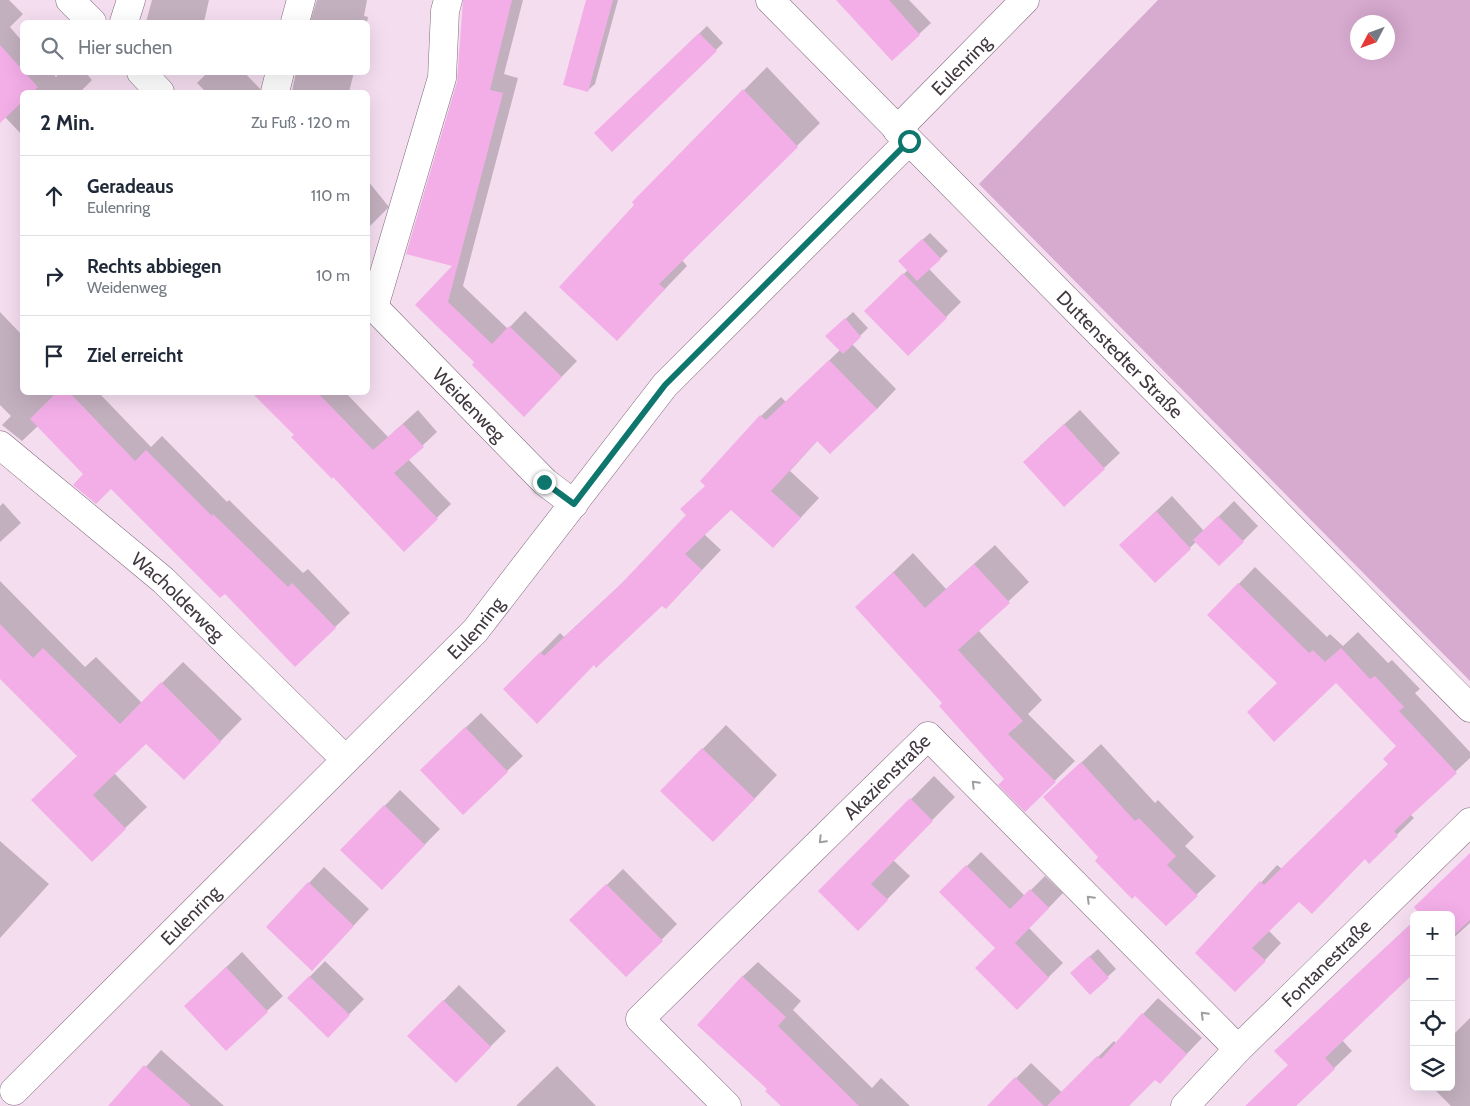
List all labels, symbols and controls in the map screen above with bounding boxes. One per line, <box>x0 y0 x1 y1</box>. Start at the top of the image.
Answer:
north arrow <box>1350 15 1395 60</box>
search box <box>20 20 370 75</box>
street label: Eulenring <box>927 30 996 100</box>
icon: search <box>38 34 66 62</box>
text: Hier suchen <box>78 36 172 59</box>
text: 2 Min. <box>40 110 94 135</box>
text: Zu Fuß · 120 m <box>251 113 350 132</box>
route start <box>898 130 921 153</box>
text: Geradeaus <box>87 175 173 198</box>
icon: ahead <box>40 182 68 210</box>
text: 110 m <box>311 186 350 205</box>
text: Eulenring <box>87 198 150 217</box>
text: Rechts abbiegen <box>87 255 221 278</box>
icon: right <box>40 262 68 290</box>
text: 10 m <box>316 266 350 285</box>
text: Weidenweg <box>87 278 167 297</box>
street label: Duttenstedter Straße <box>1052 286 1188 423</box>
icon: arrive <box>40 342 68 370</box>
text: Ziel erreicht <box>87 344 183 367</box>
street label: Weidenweg <box>428 363 511 447</box>
route end <box>533 471 556 494</box>
street label: Wacholderweg <box>127 548 230 646</box>
street label: Eulenring <box>443 592 509 664</box>
street label: Akazienstraße <box>839 729 935 825</box>
one-way arrow <box>972 781 981 790</box>
one-way arrow <box>819 834 828 843</box>
street label: Eulenring <box>156 880 226 950</box>
one-way arrow <box>1086 896 1095 905</box>
map controls <box>1410 911 1455 1091</box>
button: + <box>1410 911 1455 956</box>
street label: Fontanestraße <box>1277 914 1376 1012</box>
button: − <box>1410 956 1455 1001</box>
button: locate <box>1410 1001 1455 1046</box>
one-way arrow <box>1201 1012 1210 1021</box>
button: layers <box>1410 1046 1455 1091</box>

